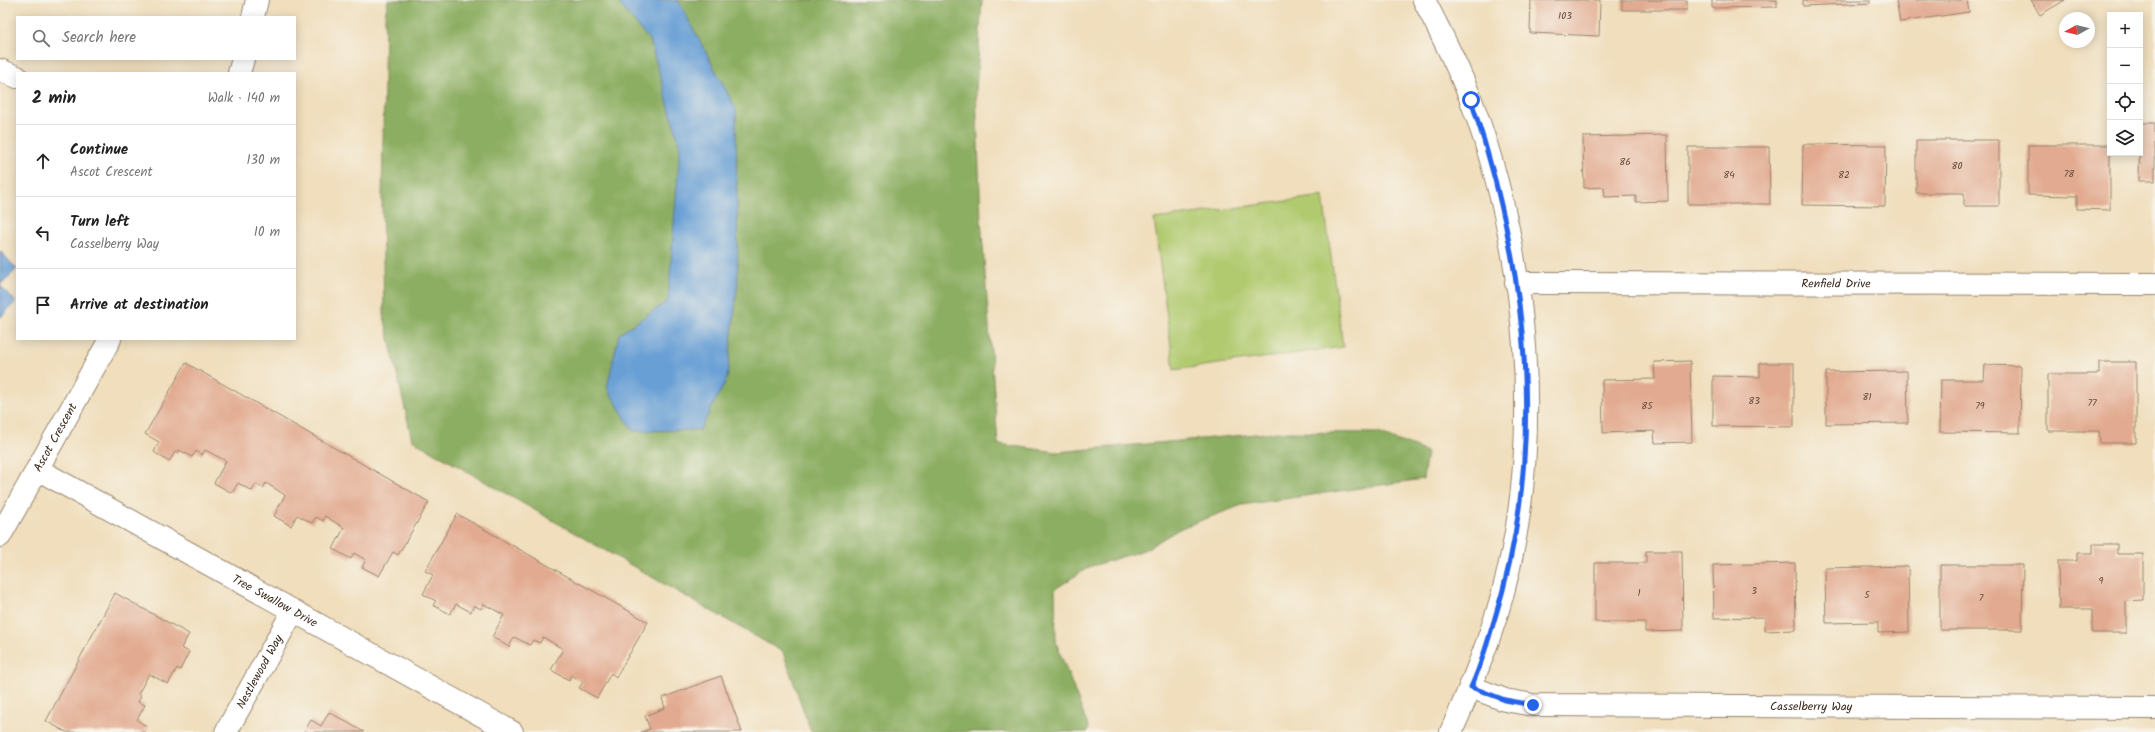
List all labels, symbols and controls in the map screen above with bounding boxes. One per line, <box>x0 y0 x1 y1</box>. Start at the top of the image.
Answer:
house number: 103 <box>1558 8 1572 24</box>
north arrow <box>2059 12 2095 48</box>
map controls <box>2107 12 2143 156</box>
button: + <box>2107 12 2143 48</box>
search box <box>16 16 296 60</box>
text: Search here <box>62 26 136 50</box>
icon: search <box>30 27 52 49</box>
button: − <box>2107 48 2143 84</box>
button: locate <box>2107 84 2143 120</box>
text: 2 min <box>32 85 76 112</box>
text: Walk · 140 m <box>208 88 280 109</box>
route start <box>1462 91 1480 109</box>
button: layers <box>2107 120 2143 156</box>
text: Continue <box>70 138 128 162</box>
icon: ahead <box>32 150 54 172</box>
text: 130 m <box>246 150 280 171</box>
house number: 86 <box>1619 154 1631 170</box>
house number: 80 <box>1951 158 1963 174</box>
text: Ascot Crescent <box>70 162 152 183</box>
house number: 78 <box>2064 166 2075 182</box>
house number: 84 <box>1723 167 1735 183</box>
house number: 82 <box>1838 167 1850 183</box>
text: Turn left <box>70 210 130 234</box>
icon: left <box>32 222 54 244</box>
text: 10 m <box>254 222 280 243</box>
text: Casselberry Way <box>70 234 159 255</box>
street label: Renfield Drive <box>1801 274 1871 293</box>
text: Arrive at destination <box>70 293 209 317</box>
icon: arrive <box>32 294 54 316</box>
house number: 81 <box>1862 389 1872 405</box>
house number: 83 <box>1748 393 1760 409</box>
house number: 77 <box>2087 395 2097 411</box>
house number: 85 <box>1641 398 1653 414</box>
house number: 79 <box>1975 398 1985 414</box>
street label: Ascot Crescent <box>28 399 82 475</box>
street label: Tree Swallow Drive <box>229 569 322 632</box>
house number: 9 <box>2099 573 2104 589</box>
house number: 3 <box>1751 583 1757 599</box>
house number: 1 <box>1637 585 1641 601</box>
house number: 5 <box>1864 587 1870 603</box>
house number: 7 <box>1979 590 1984 606</box>
street label: Nestlewood Way <box>231 631 288 712</box>
route end <box>1524 696 1542 714</box>
street label: Casselberry Way <box>1770 697 1853 716</box>

